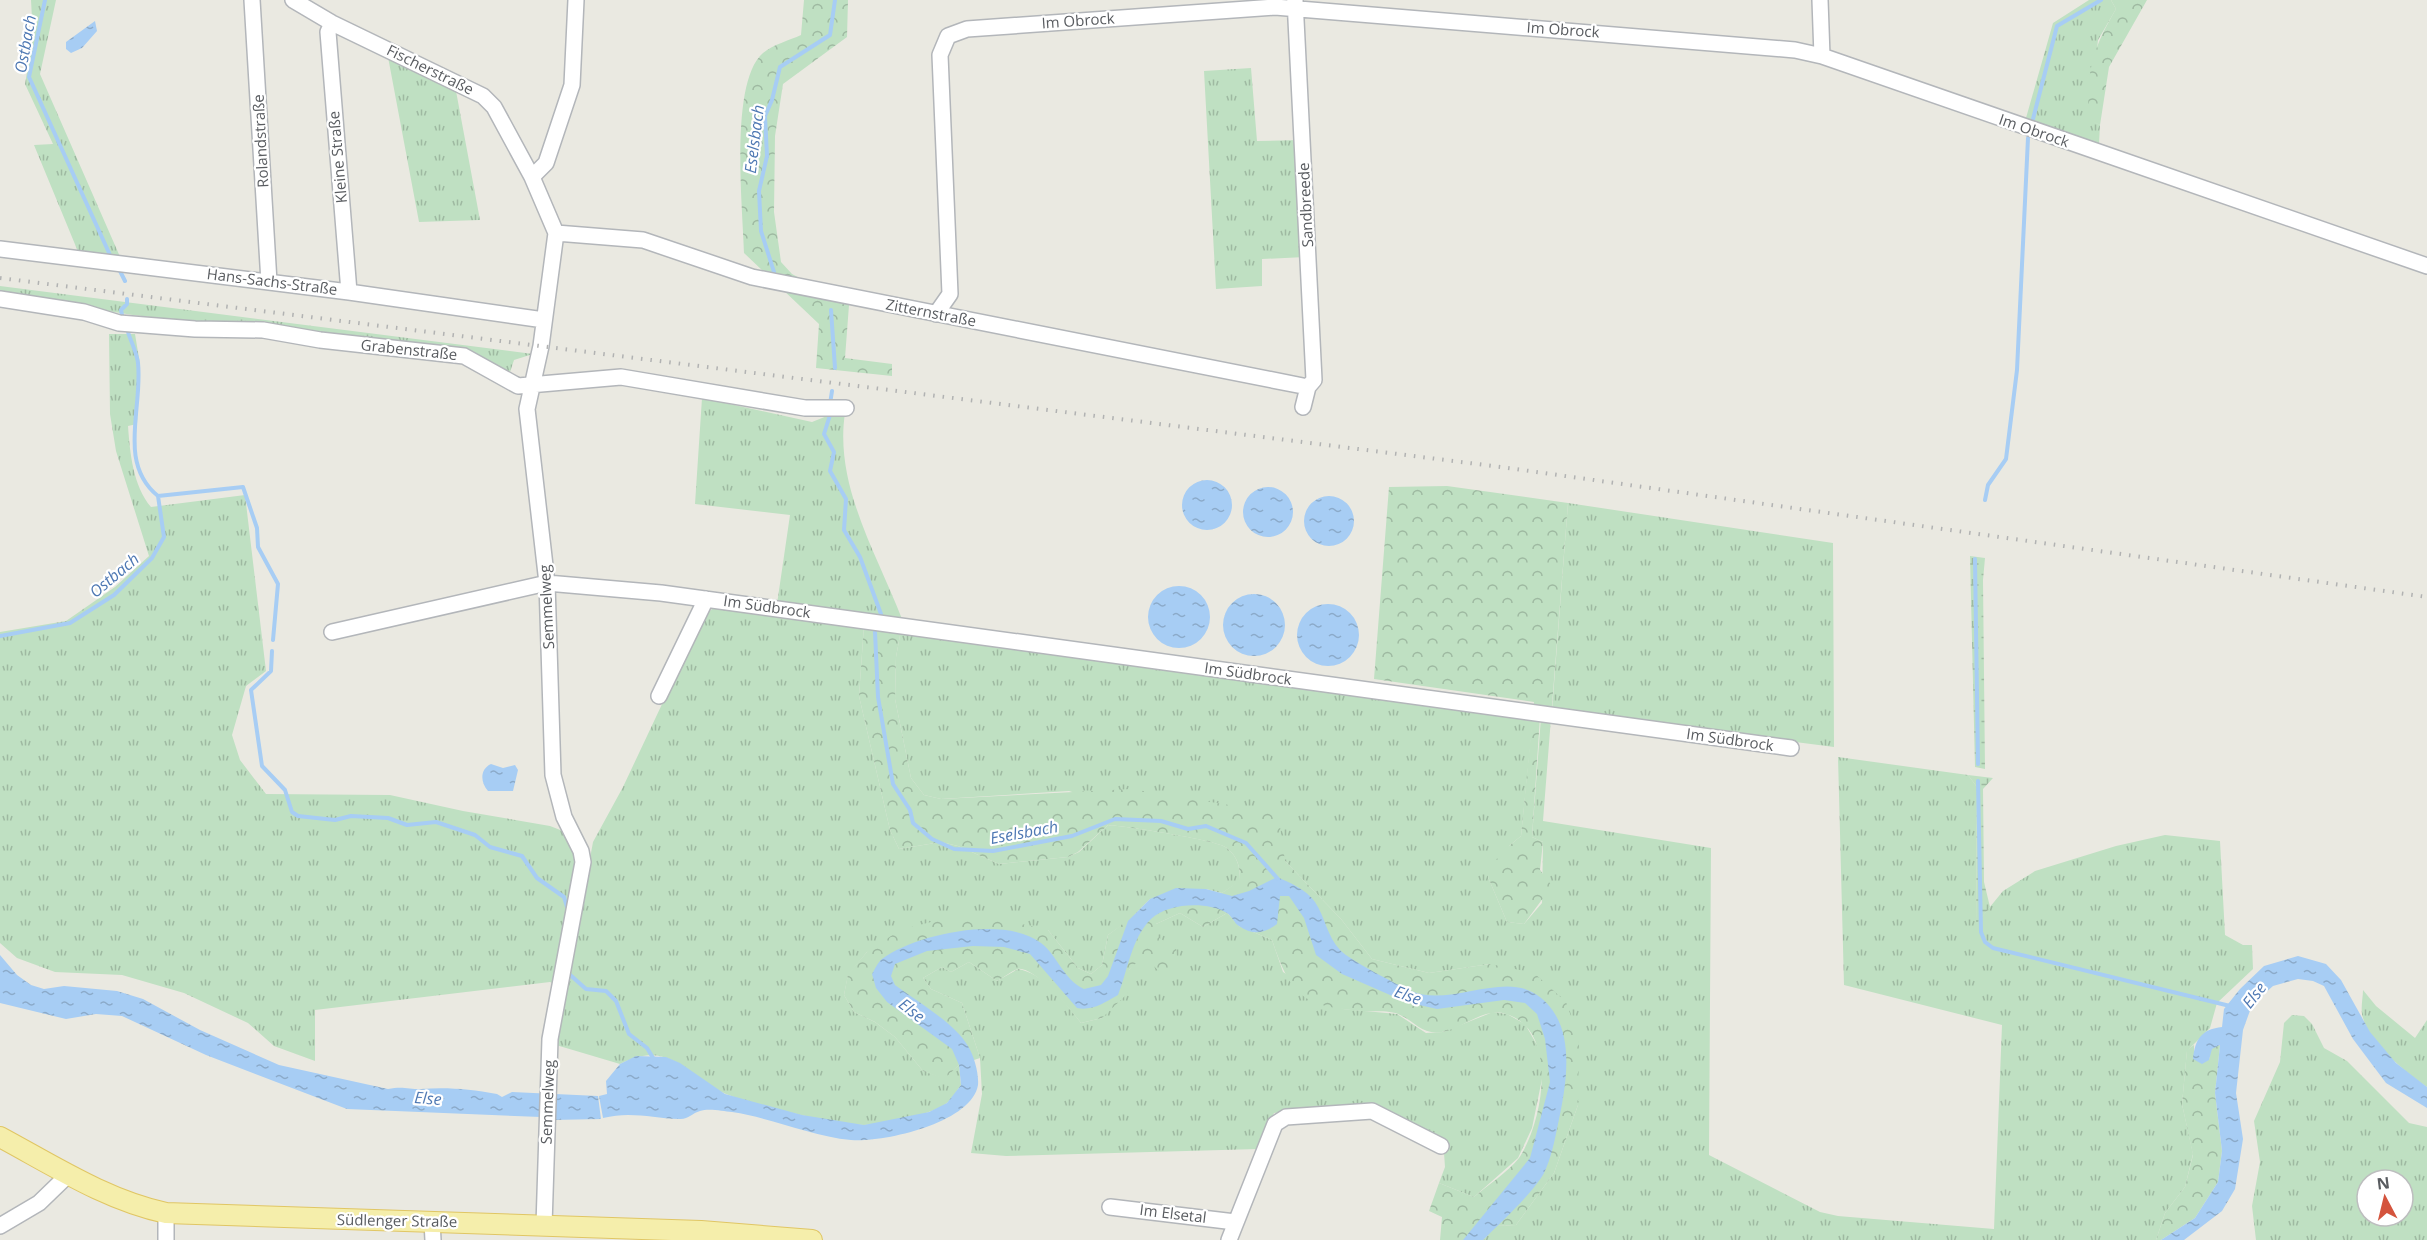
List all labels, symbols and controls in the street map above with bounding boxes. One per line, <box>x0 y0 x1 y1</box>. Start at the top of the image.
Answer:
street label: Im Obrock <box>1041 7 1115 33</box>
water label: Ostbach <box>9 13 41 75</box>
street label: Im Obrock <box>1526 16 1600 42</box>
street label: Fischerstraße <box>384 39 477 99</box>
street label: Rolandstraße <box>248 94 272 188</box>
water label: Eselsbach <box>739 104 769 174</box>
street label: Im Obrock <box>1997 109 2072 151</box>
street label: Kleine Straße <box>323 110 351 204</box>
street label: Sandbreede <box>1293 162 1317 248</box>
street label: Hans-Sachs-Straße <box>206 263 338 299</box>
street label: Zitternstraße <box>884 293 978 331</box>
street label: Grabenstraße <box>360 334 458 364</box>
water label: Ostbach <box>85 548 143 602</box>
street label: Semmelweg <box>534 564 558 650</box>
street label: Im Südbrock <box>722 590 812 622</box>
street label: Im Südbrock <box>1203 657 1293 689</box>
street label: Im Südbrock <box>1685 723 1775 755</box>
water label: Eselsbach <box>988 815 1060 849</box>
water label: Else <box>2237 977 2271 1012</box>
water label: Else <box>1391 980 1425 1010</box>
water label: Else <box>895 993 930 1027</box>
street label: Semmelweg <box>536 1059 558 1145</box>
water label: Else <box>414 1086 442 1110</box>
north arrow <box>2355 1168 2415 1228</box>
text: N <box>2375 1171 2391 1195</box>
street label: Im Elsetal <box>1139 1199 1208 1227</box>
street label: Südlenger Straße <box>337 1209 457 1231</box>

